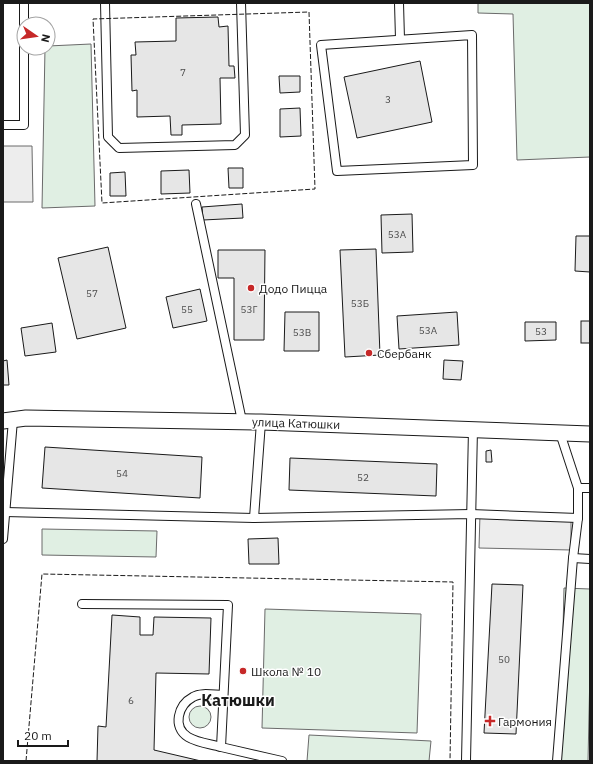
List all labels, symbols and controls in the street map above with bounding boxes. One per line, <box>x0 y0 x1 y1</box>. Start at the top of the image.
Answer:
north arrow <box>16 16 56 56</box>
text: N <box>38 33 53 44</box>
house number: 7 <box>180 66 186 79</box>
house number: 3 <box>385 93 391 106</box>
house number: 53А <box>388 228 407 241</box>
place label: Додо Пицца <box>259 281 328 296</box>
marker: Додо Пицца <box>246 283 256 293</box>
house number: 57 <box>86 287 98 300</box>
house number: 53Б <box>351 297 369 310</box>
house number: 55 <box>181 303 193 316</box>
house number: 53Г <box>241 303 258 316</box>
house number: 53А <box>419 324 438 337</box>
house number: 53 <box>535 325 547 338</box>
house number: 53В <box>293 326 311 339</box>
place label: Сбербанк <box>377 346 432 361</box>
marker: Сбербанк <box>364 348 374 358</box>
street label: улица Катюшки <box>252 414 340 432</box>
house number: 54 <box>116 467 128 480</box>
house number: 52 <box>357 471 369 484</box>
house number: 50 <box>498 653 510 666</box>
place label: Школа № 10 <box>251 664 321 679</box>
marker: Школа № 10 <box>238 666 248 676</box>
district label: Катюшки <box>201 690 275 710</box>
house number: 6 <box>128 694 134 707</box>
place label: Гармония <box>498 714 552 729</box>
marker: Гармония <box>485 716 495 726</box>
scale bar <box>18 722 68 748</box>
text: 20 m <box>24 728 52 743</box>

